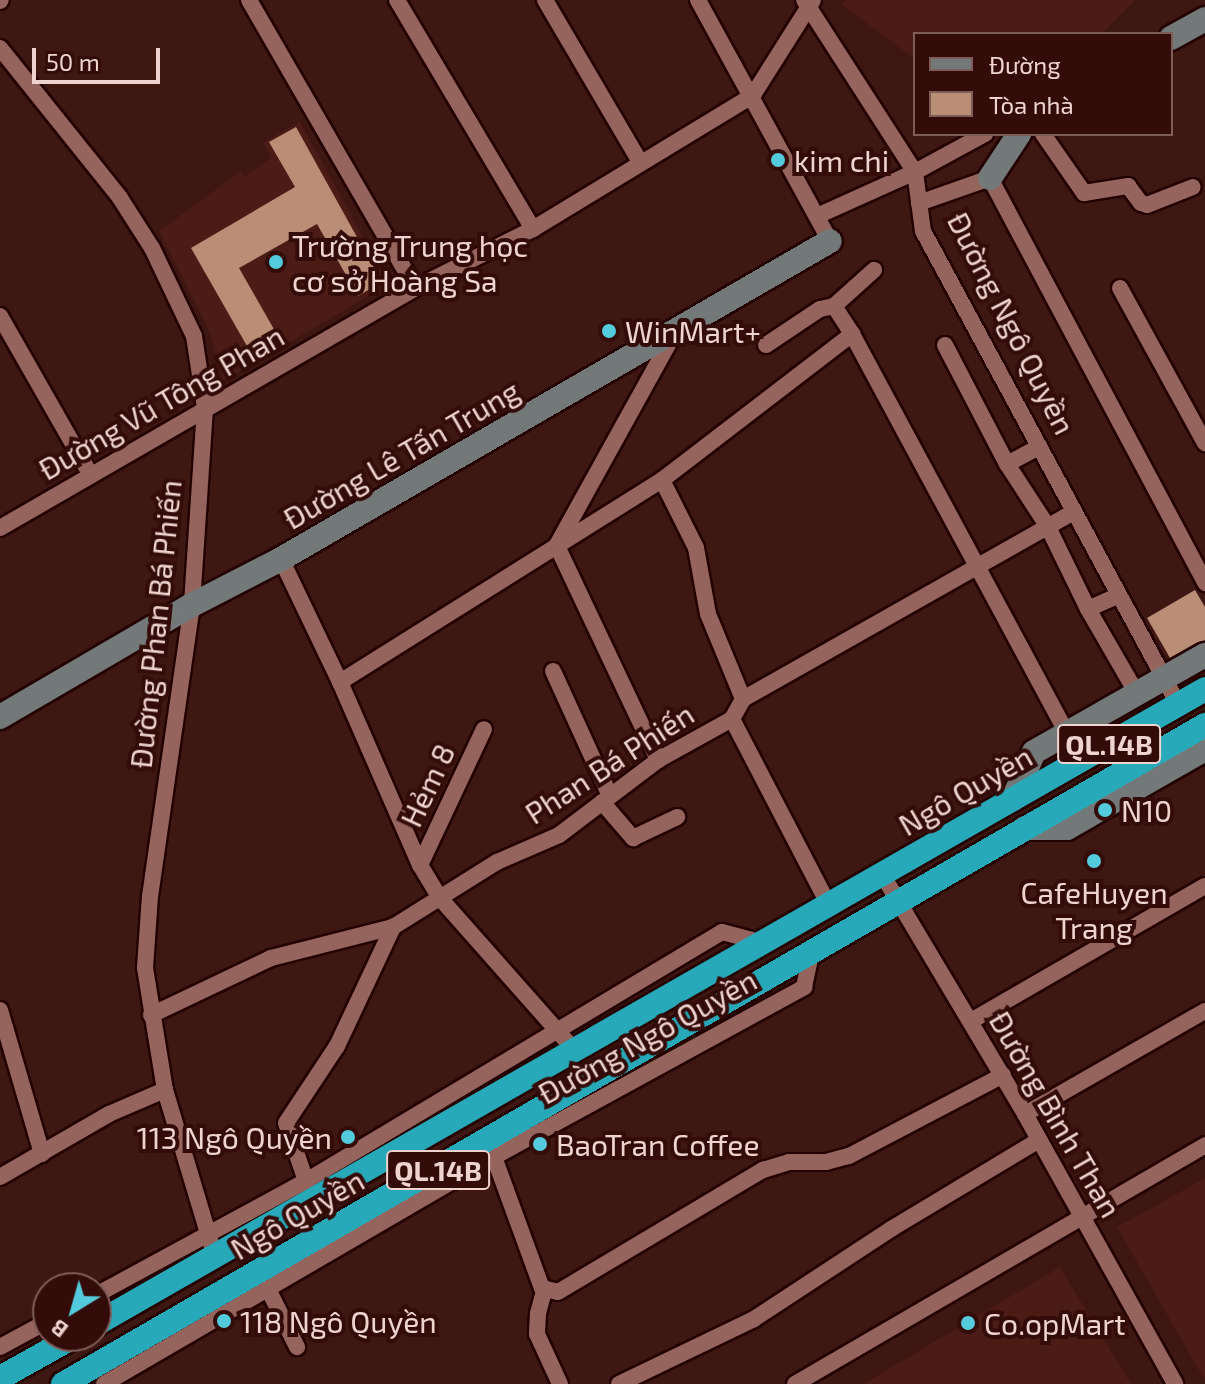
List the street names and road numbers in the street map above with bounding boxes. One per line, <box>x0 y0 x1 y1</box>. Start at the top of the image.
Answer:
street label: Đường Ngô Quyền <box>941 206 1083 440</box>
street label: Đường Vũ Tông Phan <box>31 317 291 487</box>
street label: Đường Lê Tấn Trung <box>276 372 526 536</box>
street label: Đường Phan Bá Phiến <box>122 478 188 770</box>
street label: Phan Bá Phiến <box>518 695 700 831</box>
road number: QL.14B <box>1057 720 1161 768</box>
street label: Ngô Quyền <box>892 737 1038 843</box>
street label: Hẻm 8 <box>392 738 462 832</box>
street label: Đường Ngô Quyền <box>532 961 762 1111</box>
street label: Đường Bình Than <box>982 1004 1130 1224</box>
road number: QL.14B <box>386 1146 490 1194</box>
street label: Ngô Quyền <box>224 1161 370 1267</box>

